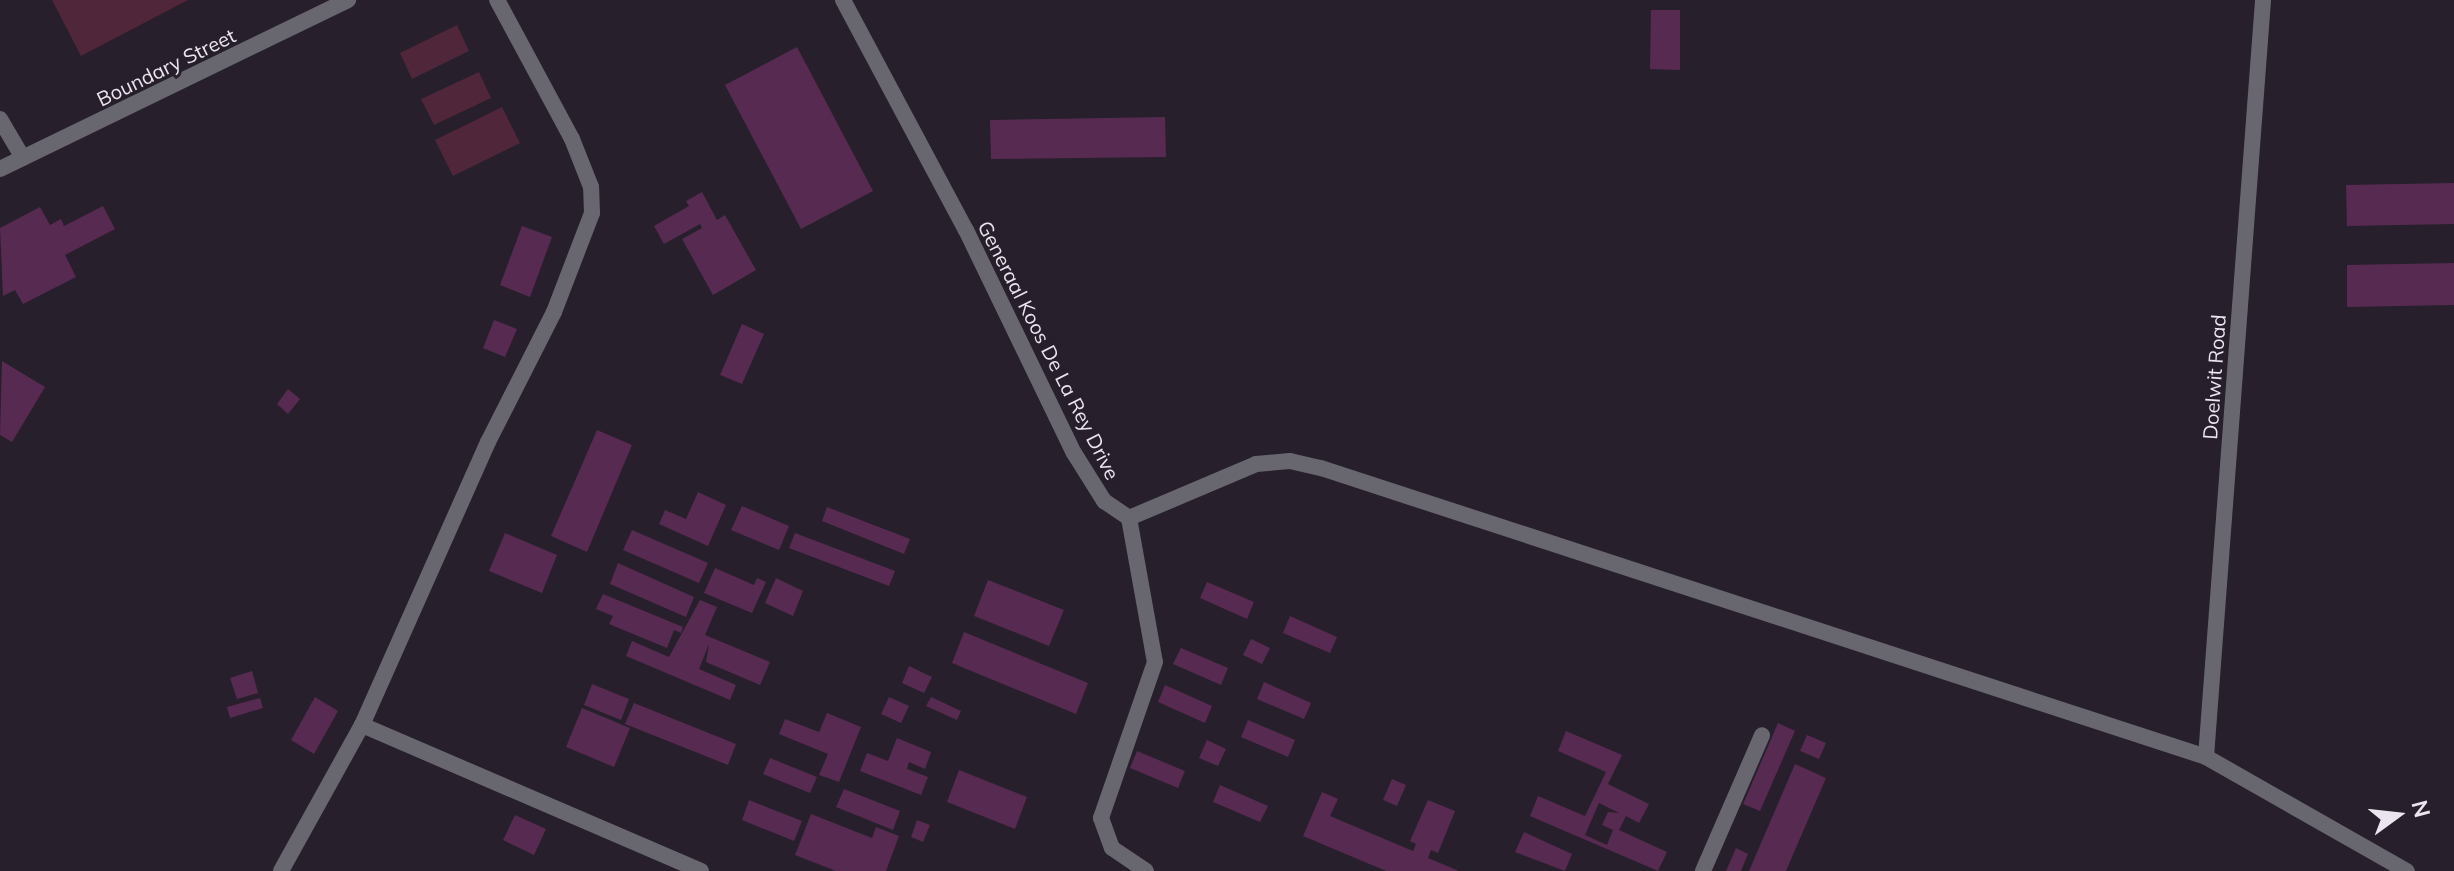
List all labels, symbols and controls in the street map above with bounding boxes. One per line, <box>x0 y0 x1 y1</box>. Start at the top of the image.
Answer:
street label: Boundary Street <box>93 23 239 111</box>
street label: Generaal Koos De La Rey Drive <box>973 217 1125 483</box>
street label: Doelwit Road <box>2198 314 2230 440</box>
north arrow <box>2358 775 2438 855</box>
text: N <box>2406 797 2437 820</box>

